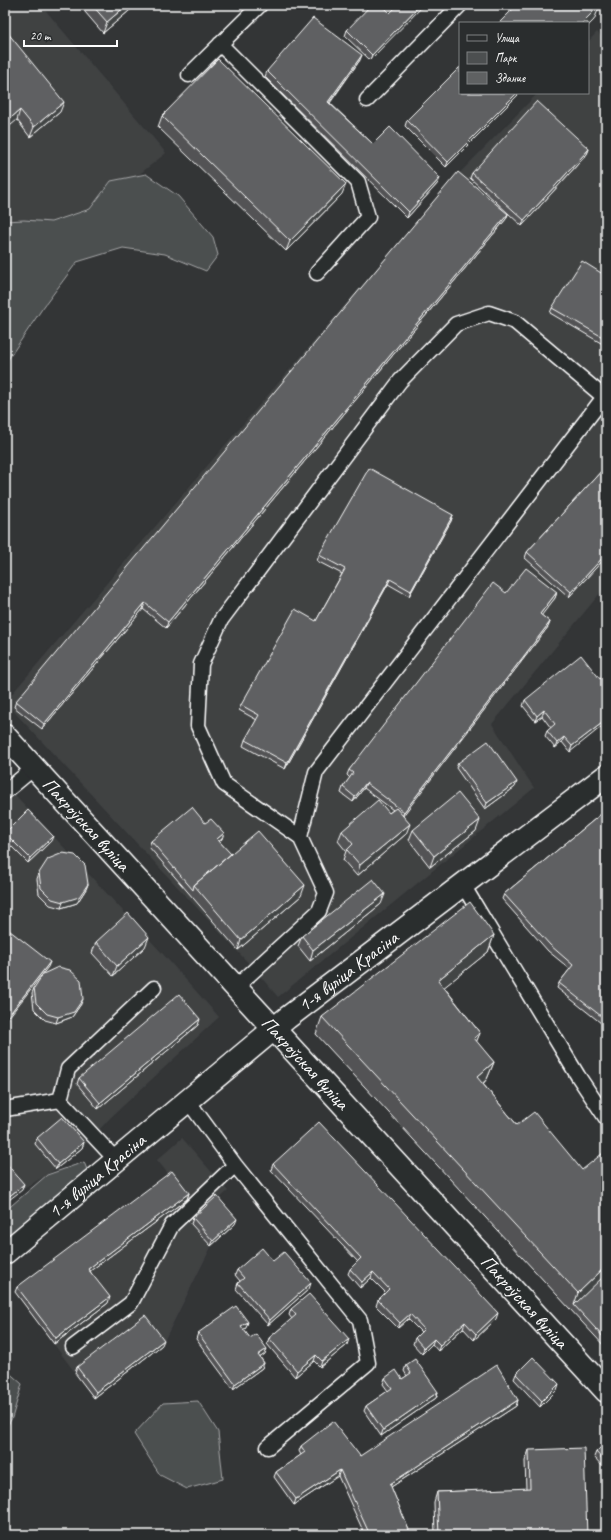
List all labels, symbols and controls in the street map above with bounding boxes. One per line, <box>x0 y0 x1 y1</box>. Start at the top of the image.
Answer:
scale bar <box>24 22 117 48</box>
legend <box>459 22 589 94</box>
text: 20 m <box>30 28 52 44</box>
text: Улица <box>495 30 520 46</box>
text: Парк <box>495 50 518 66</box>
text: Здание <box>495 70 526 86</box>
street label: Пакроўская вуліца <box>37 773 136 878</box>
street label: 1-я вуліца Красіна <box>293 925 405 1017</box>
street label: Пакроўская вуліца <box>256 1011 355 1116</box>
street label: 1-я вуліца Красіна <box>44 1128 152 1224</box>
street label: Пакроўская вуліца <box>475 1250 574 1355</box>

